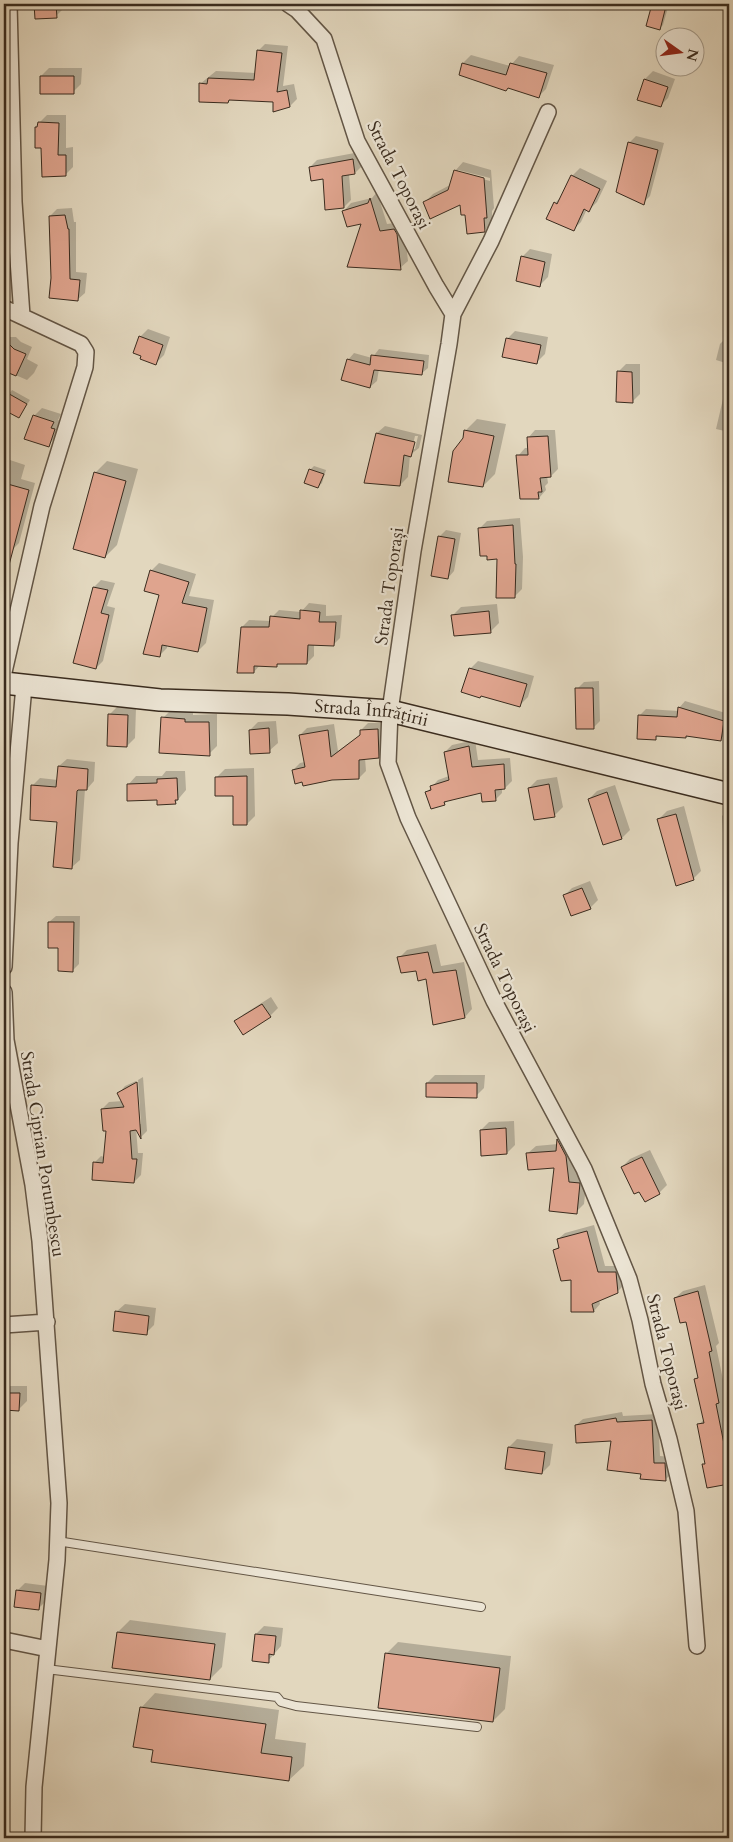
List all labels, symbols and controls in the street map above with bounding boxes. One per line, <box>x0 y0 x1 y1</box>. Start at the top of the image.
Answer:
north arrow <box>656 28 706 78</box>
text: N <box>681 47 703 63</box>
street label: Strada Toporași <box>360 117 437 234</box>
street label: Strada Toporași <box>369 525 410 647</box>
street label: Strada Înfrățirii <box>314 694 431 733</box>
street label: Strada Toporași <box>467 919 542 1037</box>
street label: Strada Ciprian Porumbescu <box>14 1049 71 1259</box>
street label: Strada Toporași <box>640 1291 693 1413</box>

